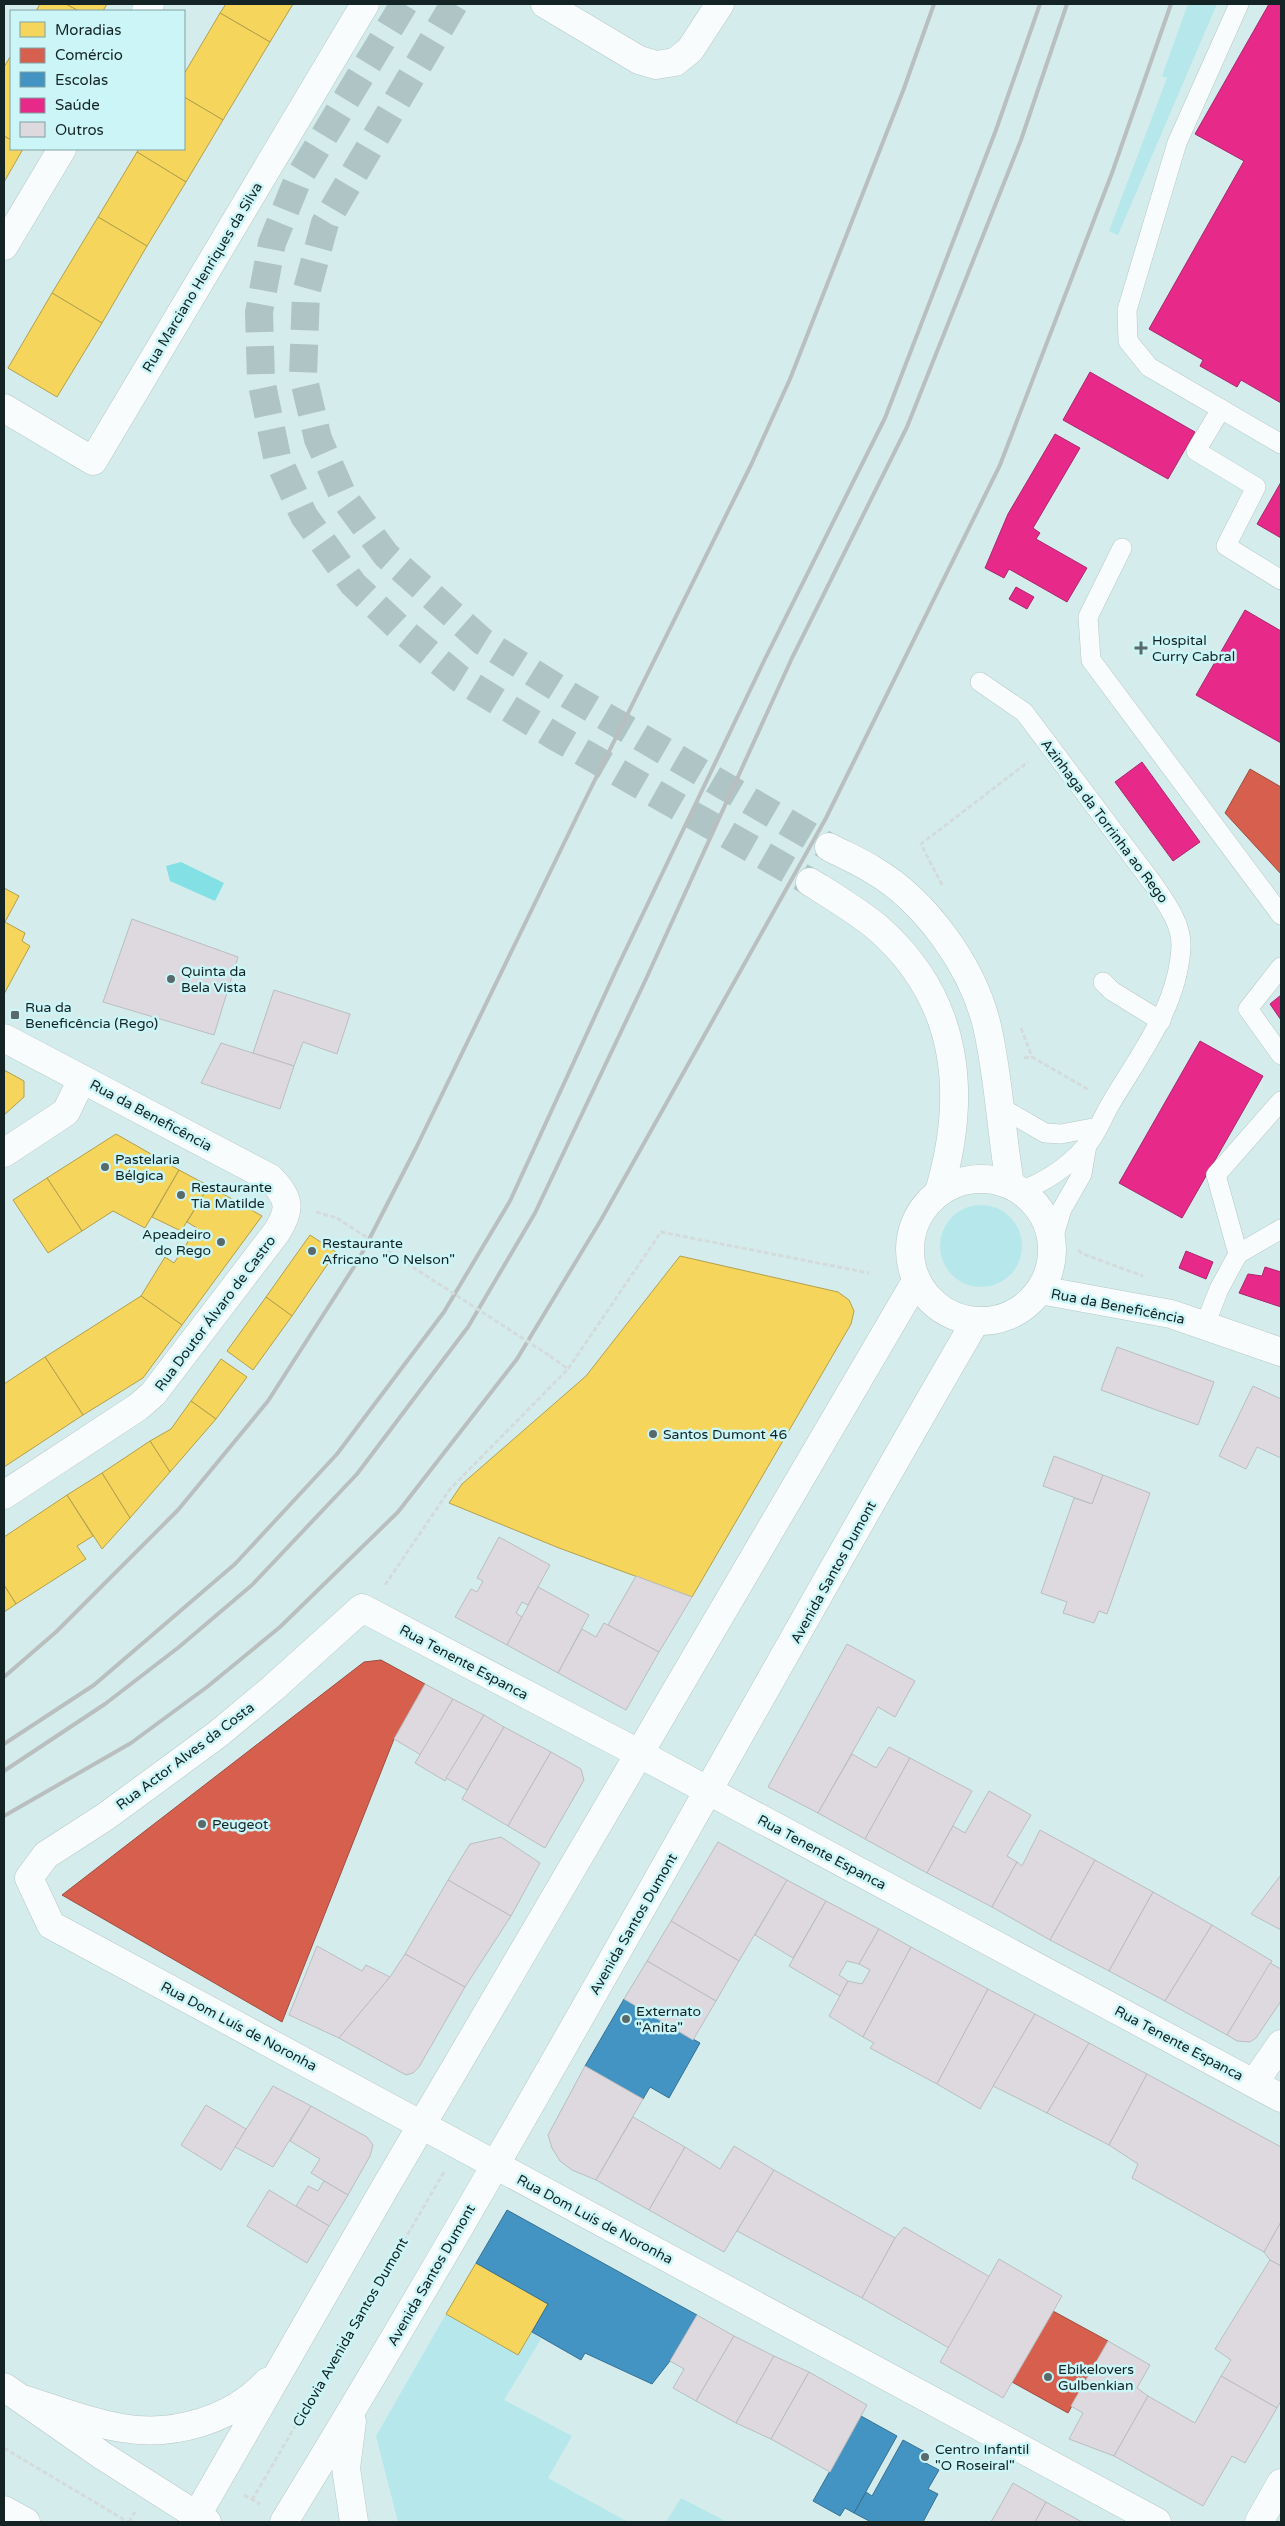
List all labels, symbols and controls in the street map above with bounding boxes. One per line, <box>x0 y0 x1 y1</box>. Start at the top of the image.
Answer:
legend <box>10 10 185 150</box>
text: Moradias <box>55 21 121 39</box>
text: Comércio <box>55 46 123 64</box>
text: Escolas <box>55 71 108 89</box>
text: Saúde <box>55 96 100 114</box>
text: Outros <box>55 121 104 139</box>
street label: Rua Marciano Henriques da Silva <box>139 179 266 375</box>
place label: Hospital Curry Cabral <box>1152 632 1235 665</box>
marker: Hospital Curry Cabral <box>1134 641 1148 655</box>
street label: Azinhaga da Torrinha ao Rego <box>1037 736 1172 907</box>
place label: Quinta da Bela Vista <box>181 963 247 996</box>
marker: Quinta da Bela Vista <box>165 973 177 985</box>
place label: Rua da Beneficência (Rego) <box>25 999 158 1032</box>
marker: Rua da Beneficência (Rego) <box>9 1009 21 1021</box>
street label: Rua da Beneficência <box>87 1076 215 1155</box>
place label: Pastelaria Bélgica <box>115 1151 180 1184</box>
marker: Pastelaria Bélgica <box>99 1161 111 1173</box>
place label: Restaurante Tia Matilde <box>191 1179 272 1212</box>
marker: Restaurante Tia Matilde <box>175 1189 187 1201</box>
place label: Apeadeiro do Rego <box>142 1226 211 1259</box>
street label: Rua Doutor Álvaro de Castro <box>151 1232 279 1394</box>
place label: Restaurante Africano "O Nelson" <box>322 1235 455 1268</box>
marker: Apeadeiro do Rego <box>215 1236 227 1248</box>
marker: Restaurante Africano "O Nelson" <box>306 1245 318 1257</box>
street label: Rua da Beneficência <box>1050 1285 1186 1328</box>
place label: Santos Dumont 46 <box>663 1426 787 1443</box>
marker: Santos Dumont 46 <box>647 1428 659 1440</box>
street label: Avenida Santos Dumont <box>787 1497 880 1647</box>
street label: Rua Tenente Espanca <box>397 1621 531 1704</box>
street label: Rua Actor Alves da Costa <box>113 1699 258 1814</box>
street label: Rua Tenente Espanca <box>755 1811 889 1894</box>
place label: Peugeot <box>212 1816 269 1833</box>
marker: Peugeot <box>196 1818 208 1830</box>
street label: Avenida Santos Dumont <box>586 1850 681 1998</box>
street label: Rua Dom Luís de Noronha <box>158 1978 320 2075</box>
street label: Rua Tenente Espanca <box>1112 2002 1246 2085</box>
place label: Externato "Anita" <box>636 2003 701 2036</box>
marker: Externato "Anita" <box>620 2013 632 2025</box>
street label: Rua Dom Luís de Noronha <box>514 2171 676 2268</box>
street label: Avenida Santos Dumont <box>384 2201 479 2349</box>
street label: Ciclovia Avenida Santos Dumont <box>289 2234 412 2430</box>
place label: Ebikelovers Gulbenkian <box>1058 2361 1134 2394</box>
marker: Ebikelovers Gulbenkian <box>1042 2371 1054 2383</box>
place label: Centro Infantil "O Roseiral" <box>935 2441 1029 2474</box>
marker: Centro Infantil "O Roseiral" <box>919 2451 931 2463</box>

